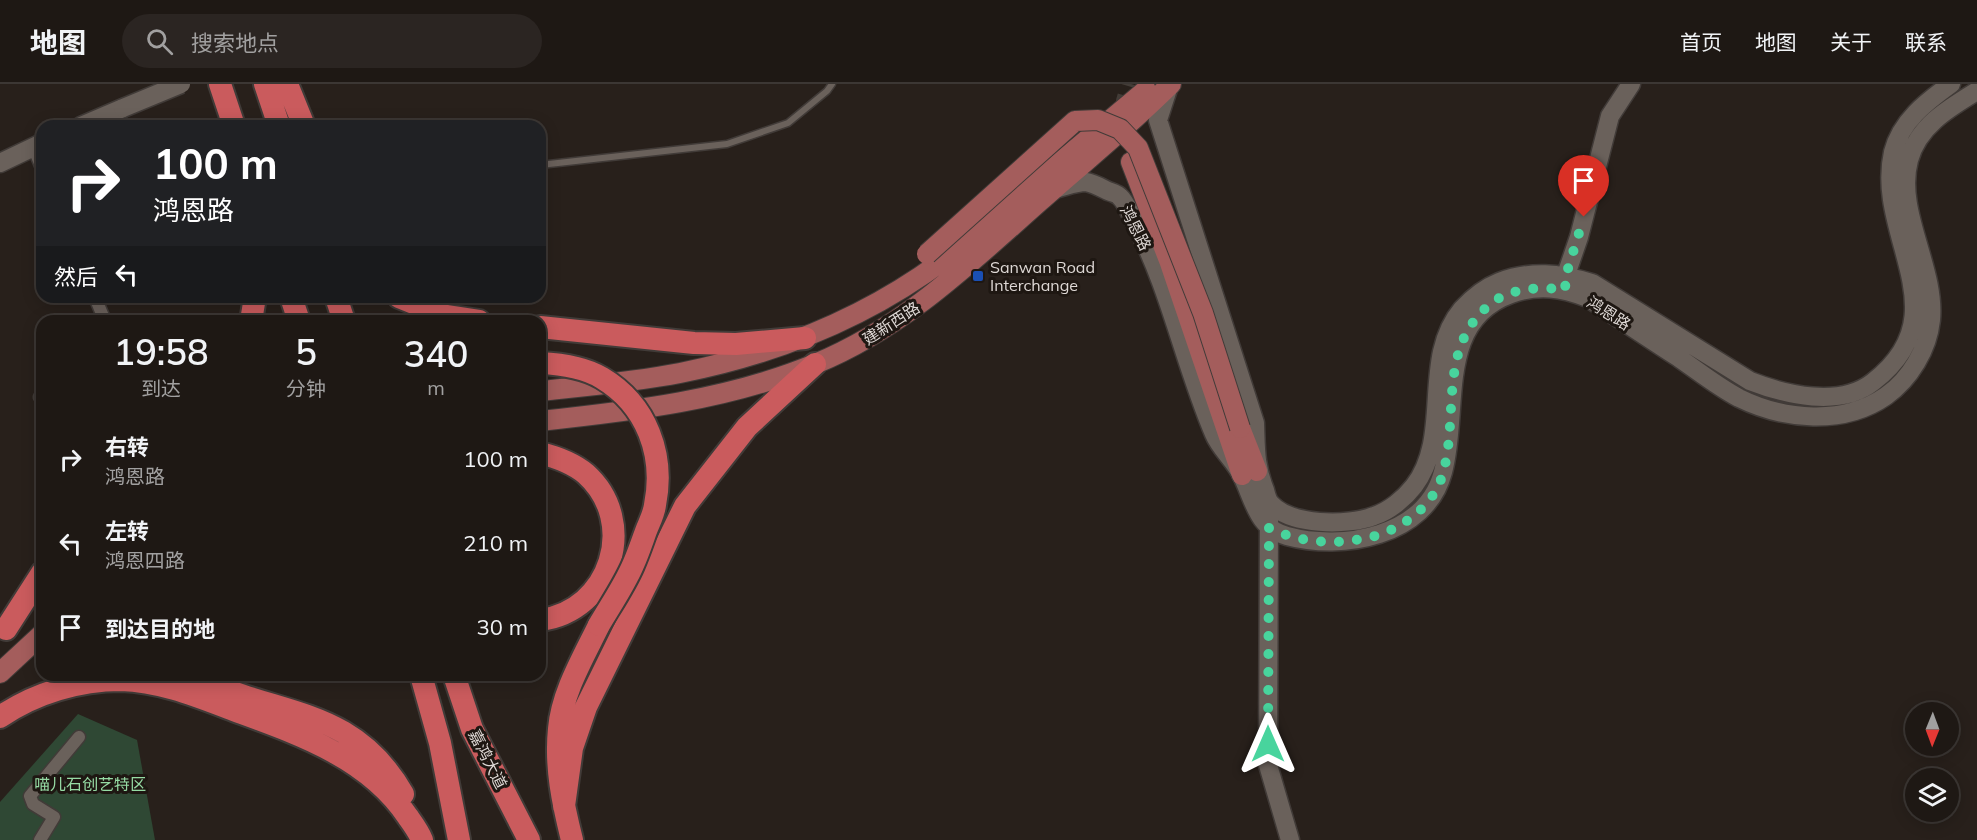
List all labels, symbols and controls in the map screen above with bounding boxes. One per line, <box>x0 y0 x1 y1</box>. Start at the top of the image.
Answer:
search box <box>122 14 542 68</box>
text: 地图 <box>30 25 86 60</box>
icon: search <box>143 25 176 58</box>
text: 搜索地点 <box>191 29 279 57</box>
text: 首页 <box>1680 29 1722 55</box>
text: 地图 <box>1755 29 1797 55</box>
text: 关于 <box>1830 29 1872 55</box>
text: 联系 <box>1905 29 1947 55</box>
text: 100 m <box>153 137 278 190</box>
icon: right <box>54 144 132 222</box>
pin <box>1558 155 1609 217</box>
icon: arrive <box>1567 164 1600 197</box>
text: 鸿恩路 <box>153 193 234 227</box>
street label: 鸿恩路 <box>1116 202 1156 254</box>
place label: Sanwan Road Interchange <box>990 257 1095 295</box>
icon: left <box>110 258 143 291</box>
text: 然后 <box>54 263 98 291</box>
marker: Sanwan Road Interchange <box>971 269 985 283</box>
street label: 鸿恩路 <box>1583 292 1635 334</box>
street label: 建新西路 <box>859 297 923 349</box>
text: 19:58 <box>114 329 209 374</box>
text: 5 <box>295 329 317 374</box>
text: 340 <box>404 331 468 376</box>
text: m <box>427 375 445 400</box>
text: 到达 <box>141 376 181 401</box>
text: 分钟 <box>286 376 326 401</box>
text: 右转 <box>105 433 149 461</box>
icon: right <box>54 443 87 476</box>
text: 100 m <box>463 445 528 473</box>
text: 鸿恩路 <box>105 464 165 489</box>
text: 左转 <box>105 517 149 545</box>
icon: left <box>54 527 87 560</box>
text: 210 m <box>463 529 528 557</box>
text: 鸿恩四路 <box>105 548 185 573</box>
icon: arrive <box>54 611 87 644</box>
text: 30 m <box>477 613 528 641</box>
text: 到达目的地 <box>105 615 215 643</box>
north arrow <box>1905 702 1959 756</box>
map controls <box>1905 702 1959 822</box>
position arrow <box>1236 712 1300 776</box>
street label: 嘉鸿大道 <box>465 726 511 792</box>
button: layers <box>1905 768 1959 822</box>
park label: 喵儿石创艺特区 <box>34 774 146 794</box>

